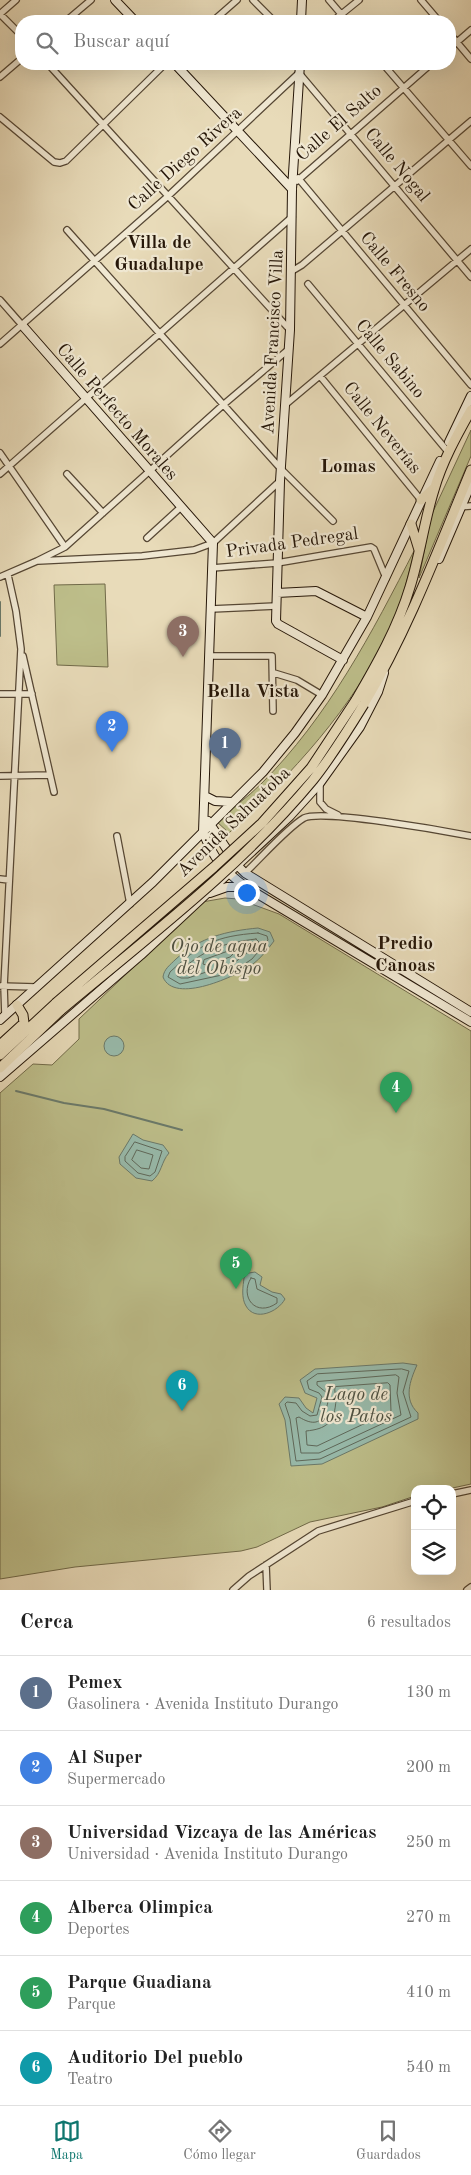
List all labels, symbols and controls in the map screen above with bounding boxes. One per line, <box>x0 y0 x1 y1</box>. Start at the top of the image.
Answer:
search box <box>15 15 456 70</box>
icon: search <box>33 29 61 57</box>
text: Buscar aquí <box>73 33 169 52</box>
street label: Calle El Salto <box>293 81 385 165</box>
street label: Calle Diego Rivera <box>125 103 245 214</box>
street label: Calle Nogal <box>361 125 433 205</box>
street label: Calle Fresno <box>357 229 434 315</box>
district label: Villa de Guadalupe <box>114 234 204 275</box>
street label: Avenida Francisco Villa <box>259 249 287 435</box>
street label: Calle Sabino <box>352 316 428 402</box>
street label: Calle Perfecto Morales <box>53 340 181 484</box>
street label: Calle Neverías <box>340 379 424 477</box>
district label: Lomas <box>320 458 376 477</box>
street label: Privada Pedregal <box>225 525 360 561</box>
pin: 3 <box>167 616 199 657</box>
district label: Bella Vista <box>207 683 300 702</box>
pin: 2 <box>96 711 128 752</box>
pin: 1 <box>209 728 241 769</box>
street label: Avenida Sahuatoba <box>174 764 294 880</box>
your location <box>234 880 260 906</box>
district label: Predio Canoas <box>375 935 435 976</box>
water label: Ojo de agua del Obispo <box>170 938 268 979</box>
pin: 4 <box>380 1072 412 1113</box>
pin: 5 <box>220 1248 252 1289</box>
pin: 6 <box>166 1370 198 1411</box>
water label: Lago de los Patos <box>320 1386 392 1427</box>
map controls <box>411 1485 456 1575</box>
button: locate <box>411 1485 456 1530</box>
button: layers <box>411 1530 456 1575</box>
text: Cerca <box>20 1612 73 1633</box>
text: 6 resultados <box>367 1615 451 1631</box>
text: Pemex <box>67 1674 122 1693</box>
text: 1 <box>31 1685 41 1701</box>
text: 130 m <box>406 1685 451 1701</box>
text: Gasolinera · Avenida Instituto Durango <box>67 1697 339 1713</box>
text: Al Super <box>67 1749 142 1768</box>
text: 2 <box>31 1760 41 1776</box>
text: 200 m <box>406 1760 451 1776</box>
text: Supermercado <box>67 1772 165 1788</box>
text: Universidad Vizcaya de las Américas <box>67 1824 376 1843</box>
text: 3 <box>31 1835 41 1851</box>
text: 250 m <box>406 1835 451 1851</box>
text: Universidad · Avenida Instituto Durango <box>67 1847 348 1863</box>
text: Alberca Olimpica <box>67 1899 213 1918</box>
text: 4 <box>31 1910 41 1926</box>
text: 270 m <box>406 1910 451 1926</box>
text: Deportes <box>67 1922 130 1938</box>
text: Parque Guadiana <box>67 1974 212 1993</box>
text: 5 <box>31 1985 41 2001</box>
text: 410 m <box>406 1985 451 2001</box>
text: Parque <box>67 1997 116 2013</box>
text: Auditorio Del pueblo <box>67 2049 243 2068</box>
text: 6 <box>31 2060 41 2076</box>
text: 540 m <box>406 2060 451 2076</box>
text: Teatro <box>67 2072 113 2088</box>
tab: Mapa <box>50 2117 83 2164</box>
tab: Cómo llegar <box>183 2117 256 2164</box>
tab: Guardados <box>356 2117 421 2164</box>

